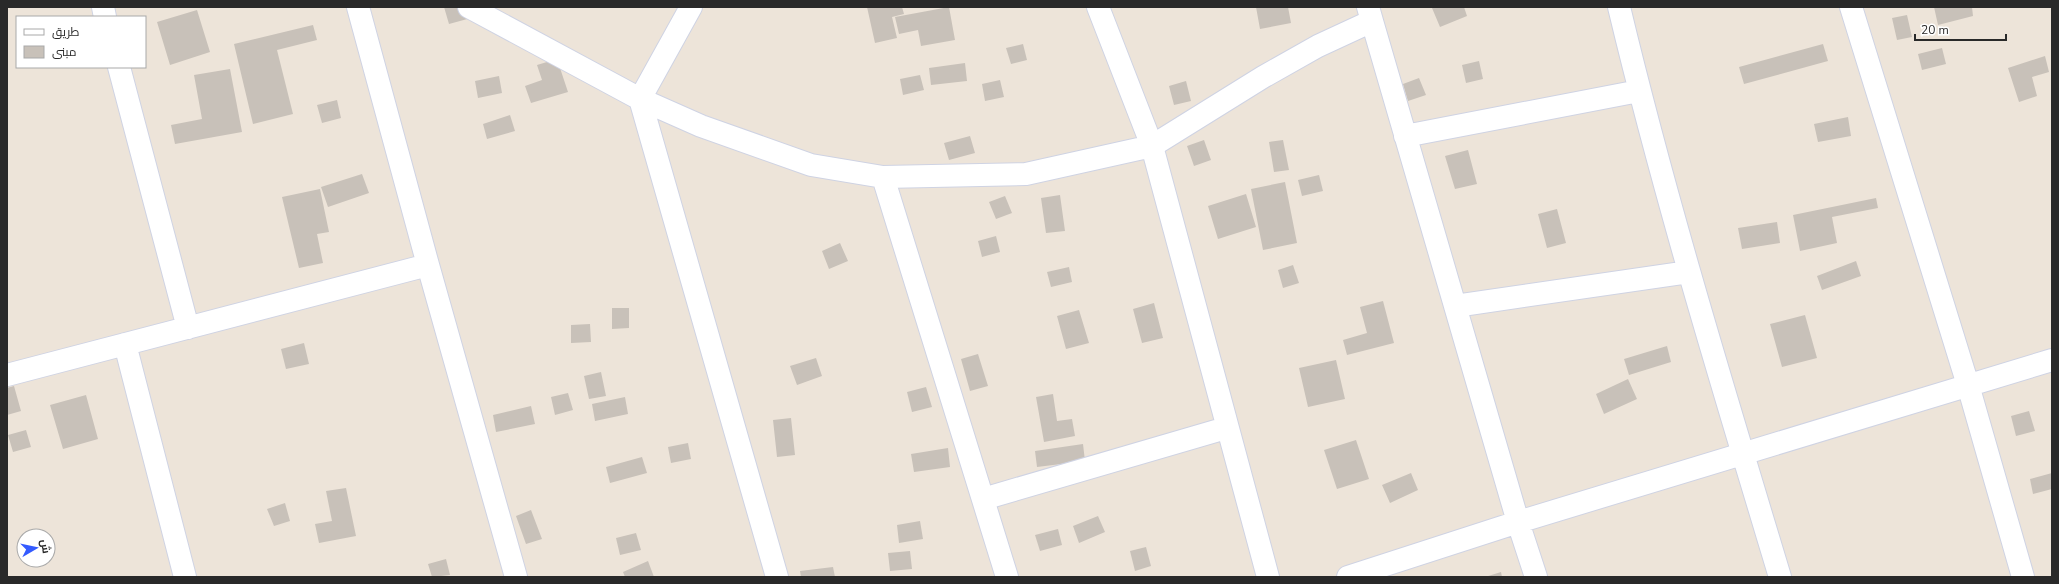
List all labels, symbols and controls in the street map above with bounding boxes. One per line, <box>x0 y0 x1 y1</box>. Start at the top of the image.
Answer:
legend <box>16 16 146 68</box>
scale bar <box>1915 16 2006 42</box>
text: 20 m <box>1921 22 1949 38</box>
text: طريق <box>52 24 80 40</box>
text: مبنى <box>52 44 77 60</box>
north arrow <box>16 528 56 568</box>
text: ش <box>37 538 54 555</box>

